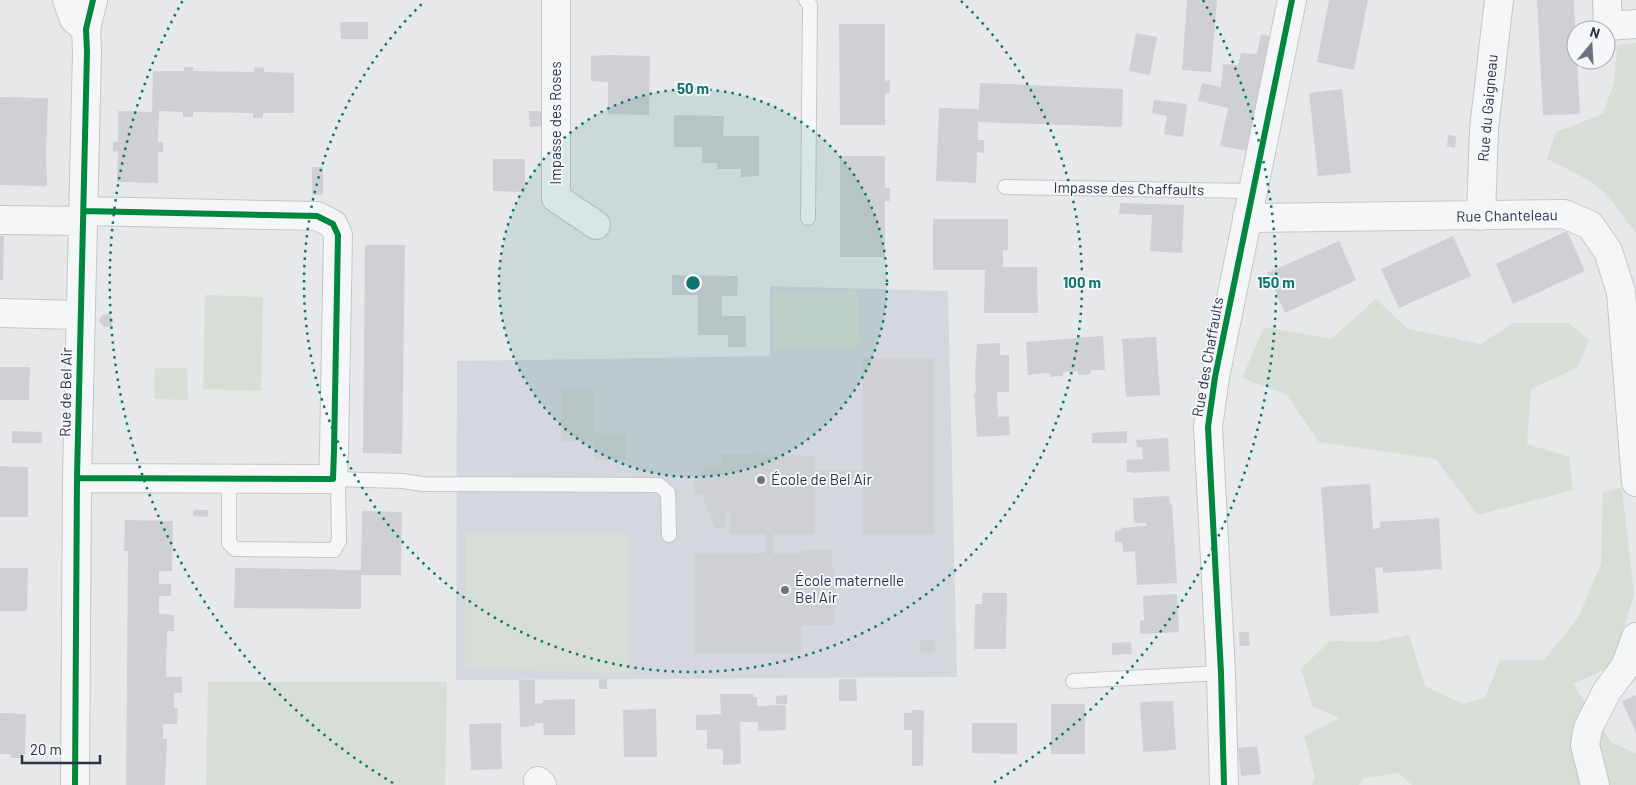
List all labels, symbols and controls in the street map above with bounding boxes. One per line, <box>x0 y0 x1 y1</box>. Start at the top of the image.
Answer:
north arrow <box>1566 20 1616 70</box>
text: N <box>1588 23 1602 42</box>
street label: Rue du Gaigneau <box>1473 54 1501 162</box>
street label: Impasse des Roses <box>546 61 564 185</box>
text: 50 m <box>677 79 709 97</box>
street label: Impasse des Chaffaults <box>1053 178 1205 198</box>
street label: Rue Chanteleau <box>1456 205 1558 225</box>
text: 100 m <box>1063 273 1101 291</box>
text: 150 m <box>1257 273 1295 291</box>
centre of rings <box>684 274 702 292</box>
street label: Rue des Chaffaults <box>1188 295 1226 418</box>
street label: Rue de Bel Air <box>55 346 75 437</box>
place label: École de Bel Air <box>771 470 872 488</box>
marker: École de Bel Air <box>755 474 767 486</box>
place label: École maternelle Bel Air <box>795 571 904 606</box>
marker: École maternelle Bel Air <box>779 584 791 596</box>
scale bar <box>22 732 100 764</box>
text: 20 m <box>30 740 62 758</box>

